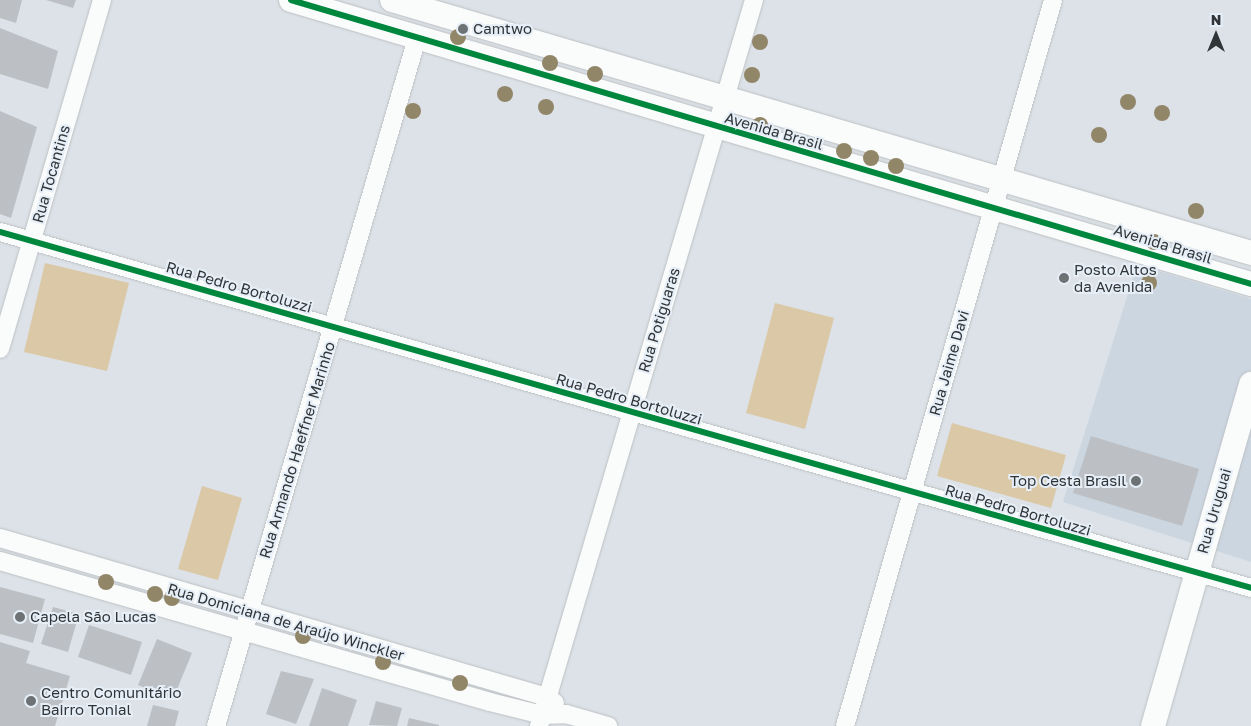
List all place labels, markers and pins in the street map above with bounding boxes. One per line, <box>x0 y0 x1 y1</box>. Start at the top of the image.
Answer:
place label: Camtwo <box>473 20 532 38</box>
marker: Camtwo <box>457 23 469 35</box>
place label: Posto Altos da Avenida <box>1074 260 1157 295</box>
marker: Posto Altos da Avenida <box>1058 272 1070 284</box>
place label: Top Cesta Brasil <box>1010 472 1126 490</box>
marker: Top Cesta Brasil <box>1130 475 1142 487</box>
place label: Capela São Lucas <box>30 608 156 626</box>
marker: Capela São Lucas <box>14 611 26 623</box>
place label: Centro Comunitário Bairro Tonial <box>41 683 182 718</box>
marker: Centro Comunitário Bairro Tonial <box>25 695 37 707</box>

